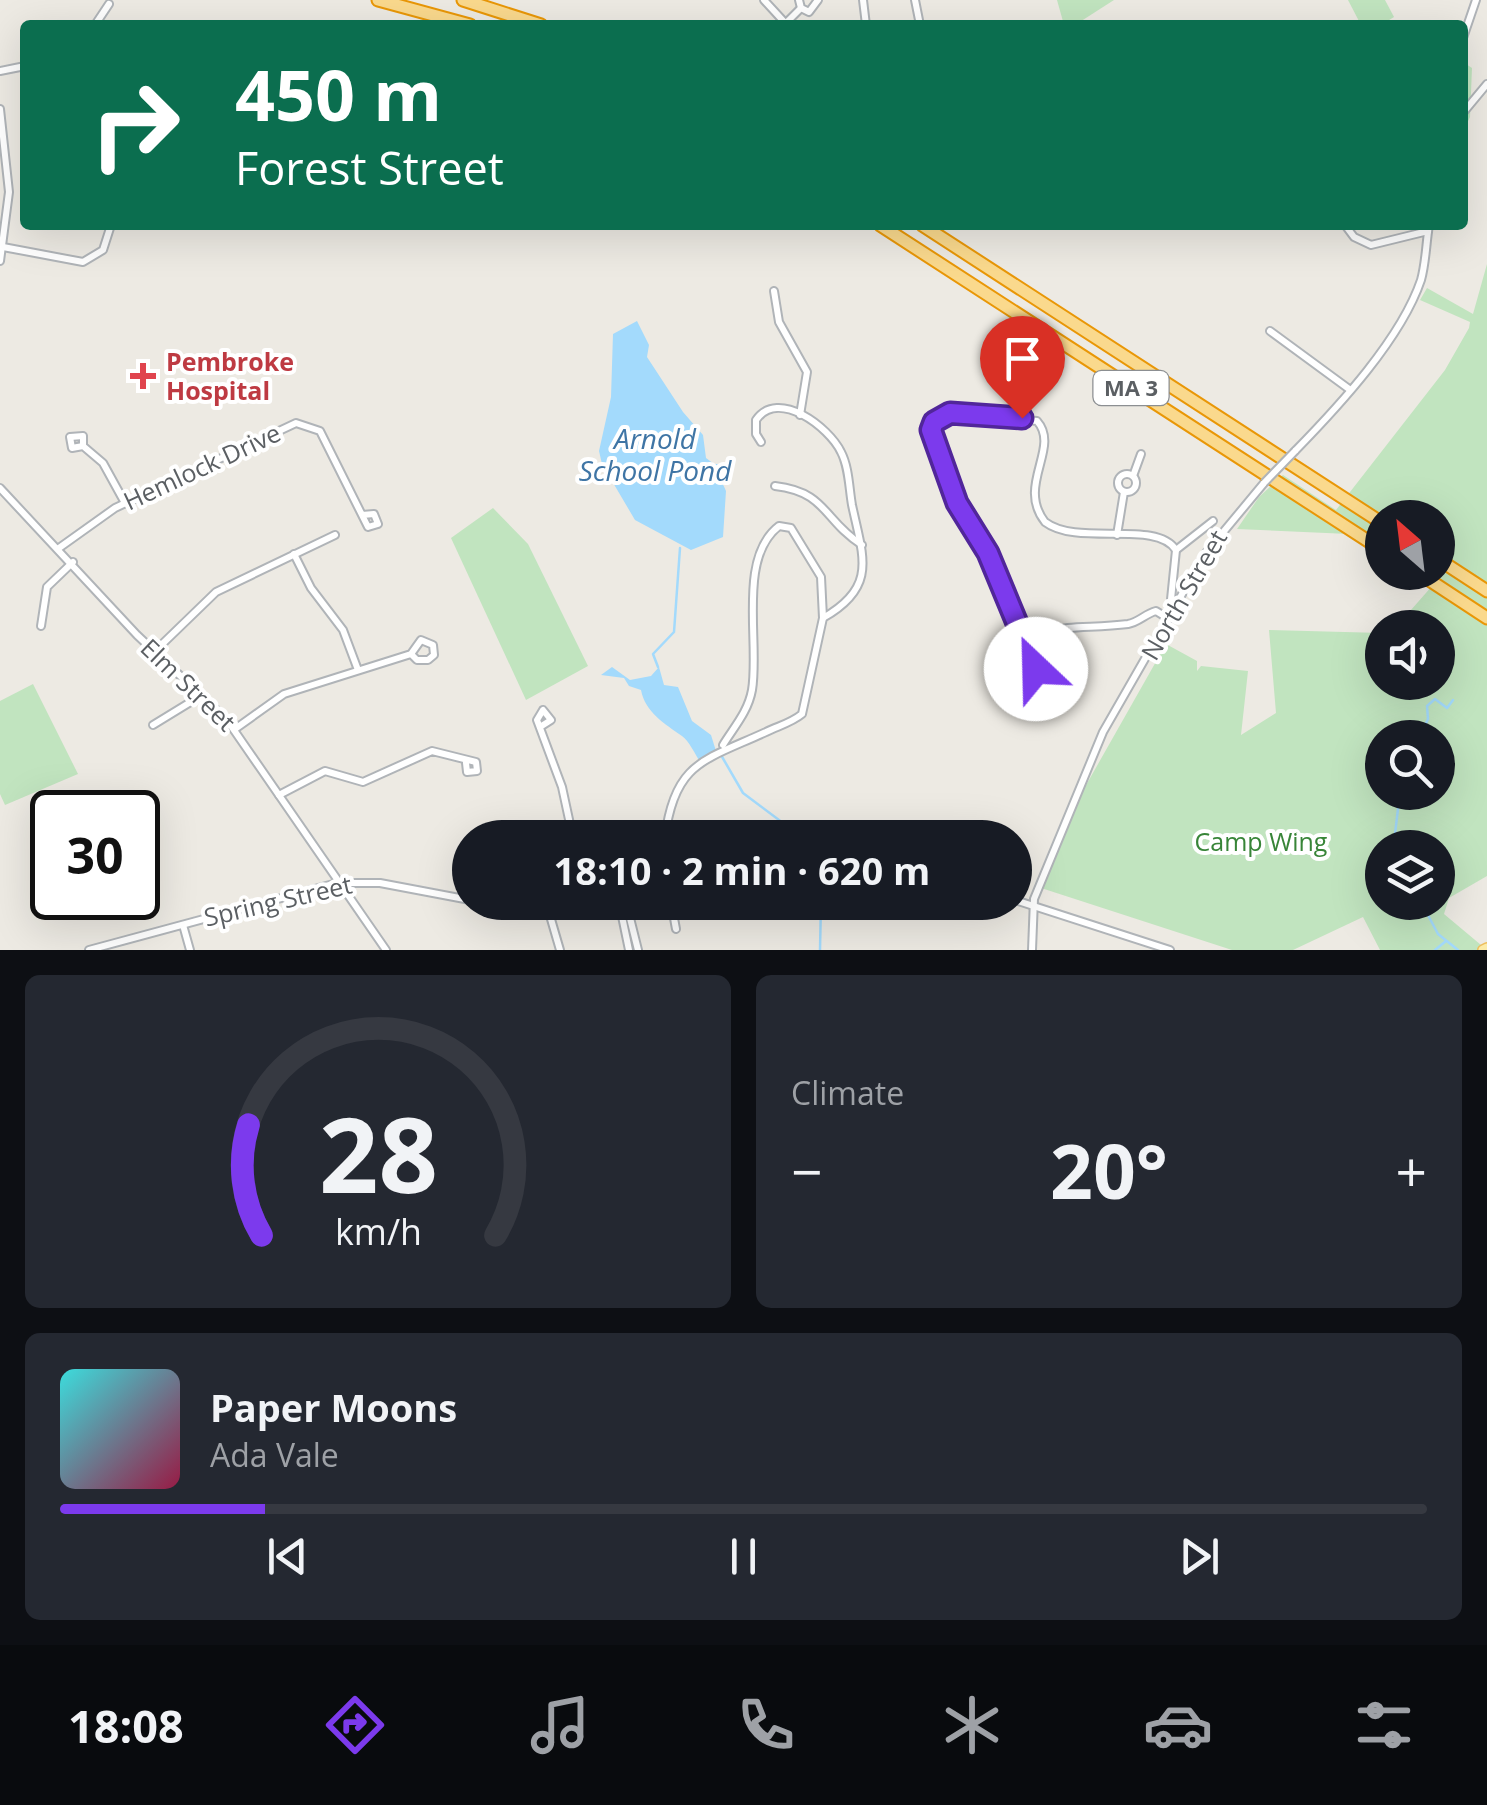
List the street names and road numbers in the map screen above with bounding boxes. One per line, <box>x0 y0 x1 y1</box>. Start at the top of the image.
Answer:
road number: MA 3 <box>1094 371 1168 405</box>
street label: Hemlock Drive <box>117 415 286 517</box>
street label: North Street <box>1132 523 1234 666</box>
street label: Elm Street <box>134 630 244 738</box>
street label: Spring Street <box>201 866 355 934</box>

